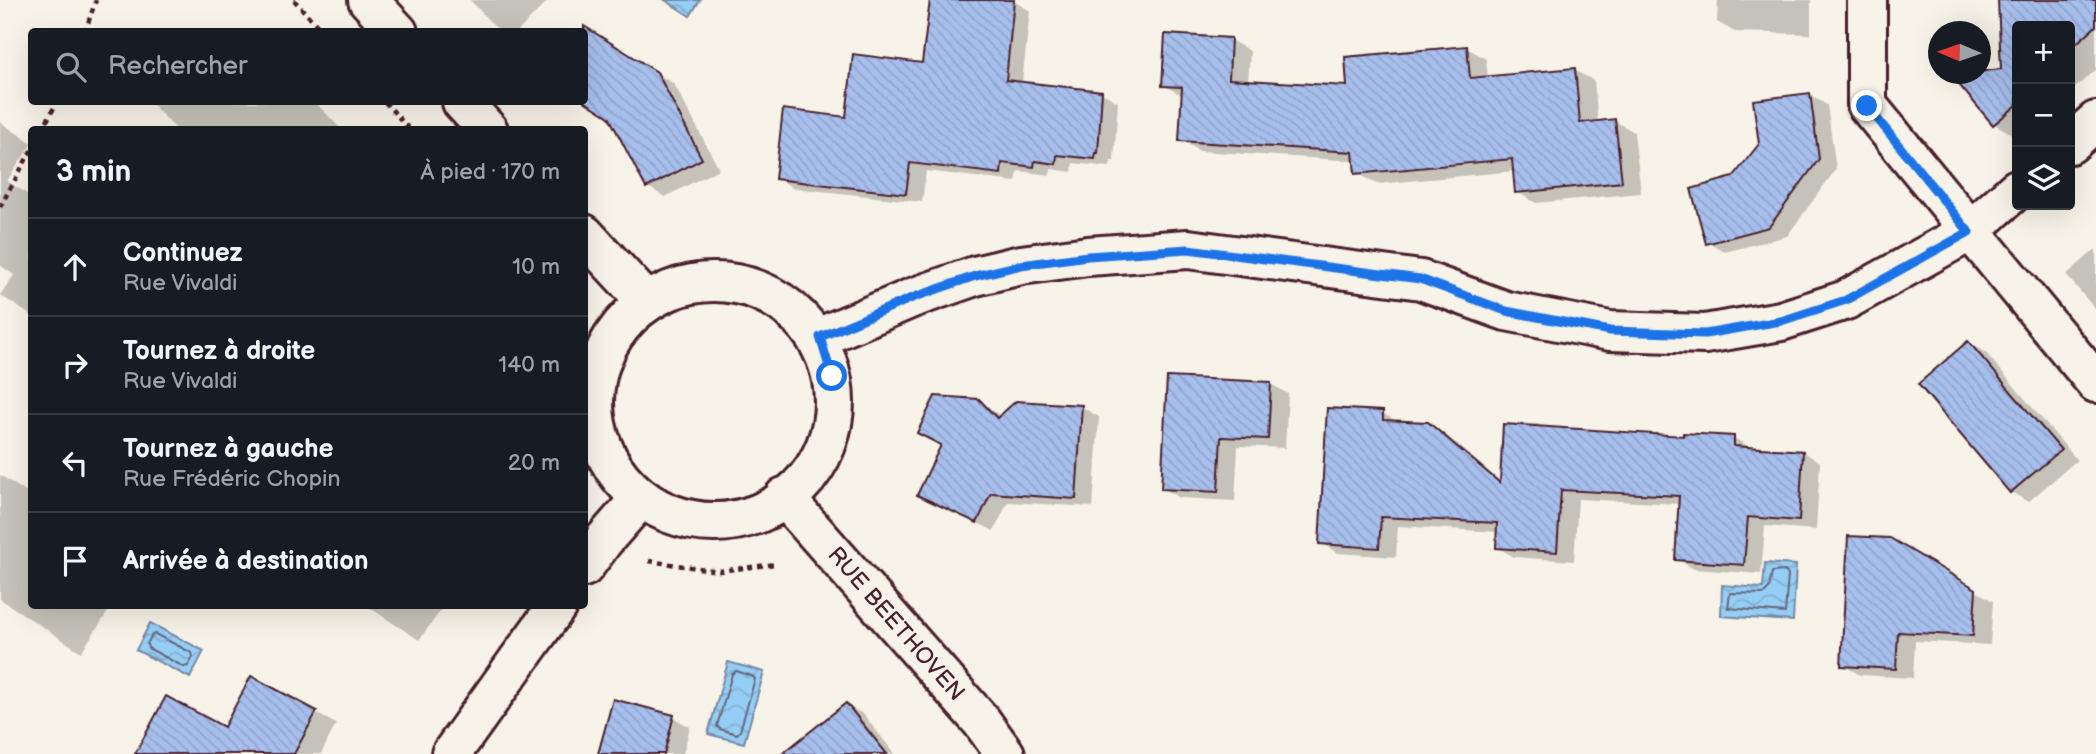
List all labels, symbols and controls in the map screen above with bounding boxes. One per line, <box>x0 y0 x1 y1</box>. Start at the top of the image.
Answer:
north arrow <box>1928 21 1991 84</box>
map controls <box>2012 21 2075 210</box>
button: + <box>2012 21 2075 84</box>
search box <box>28 28 588 105</box>
icon: search <box>52 48 90 86</box>
text: Rechercher <box>108 51 247 82</box>
button: − <box>2012 84 2075 147</box>
route end <box>1851 90 1882 121</box>
button: layers <box>2012 147 2075 210</box>
text: 3 min <box>56 154 131 190</box>
text: À pied · 170 m <box>420 158 560 186</box>
text: Continuez <box>123 238 243 269</box>
icon: ahead <box>56 248 94 286</box>
text: 10 m <box>512 253 560 281</box>
text: Rue Vivaldi <box>123 269 237 297</box>
text: Tournez à droite <box>123 336 315 367</box>
icon: right <box>56 346 94 384</box>
text: 140 m <box>498 351 560 379</box>
route start <box>816 360 847 391</box>
text: Rue Vivaldi <box>123 367 237 395</box>
text: Tournez à gauche <box>123 434 334 465</box>
icon: left <box>56 444 94 482</box>
text: 20 m <box>508 449 560 477</box>
text: Rue Frédéric Chopin <box>123 465 340 493</box>
street label: RUE BEETHOVEN <box>821 541 971 707</box>
icon: arrive <box>56 542 94 580</box>
text: Arrivée à destination <box>123 546 369 577</box>

